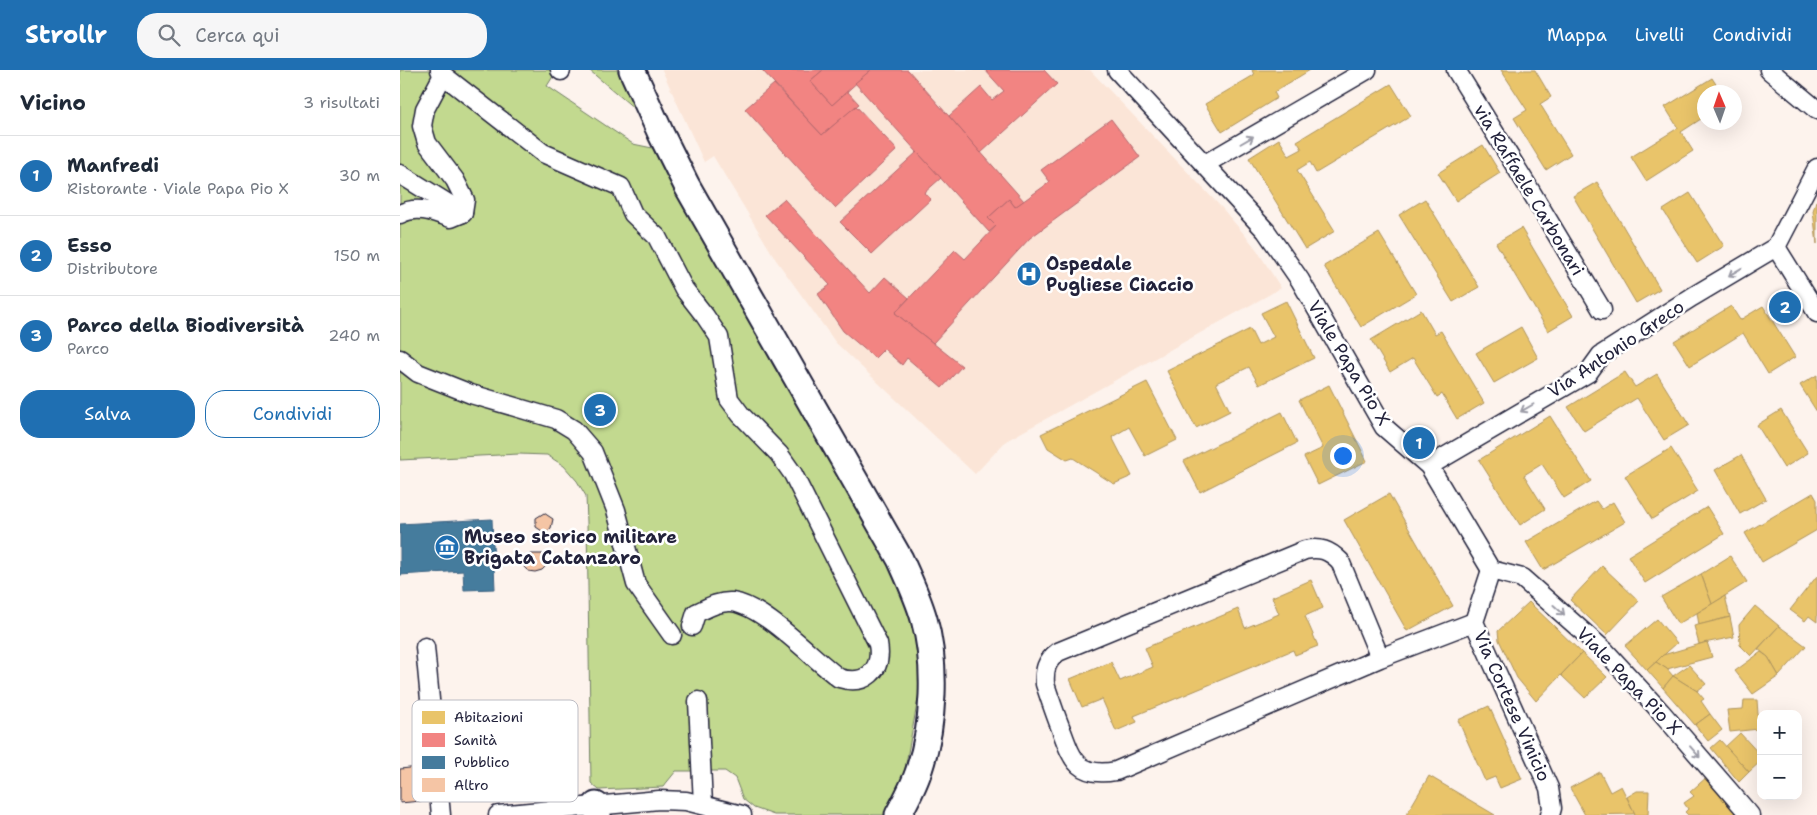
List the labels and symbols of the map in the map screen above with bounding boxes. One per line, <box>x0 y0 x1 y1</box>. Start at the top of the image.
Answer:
north arrow <box>1697 85 1742 130</box>
street label: via Raffaele Carbonari <box>1468 100 1590 280</box>
one-way arrow <box>1240 134 1254 144</box>
place label: Ospedale Pugliese Ciaccio <box>1046 252 1194 297</box>
hospital icon: Ospedale Pugliese Ciaccio <box>1016 261 1042 287</box>
one-way arrow <box>1728 267 1742 277</box>
pin: 2 <box>1769 288 1801 326</box>
street label: Via Antonio Greco <box>1543 294 1689 404</box>
street label: Viale Papa Pio X <box>1302 296 1396 430</box>
pin: 3 <box>584 391 616 429</box>
one-way arrow <box>1521 404 1535 414</box>
pin: 1 <box>1403 424 1435 462</box>
your location <box>1330 443 1356 469</box>
place label: Museo storico militare Brigata Catanzaro <box>464 525 677 570</box>
museum icon: Museo storico militare Brigata Catanzaro <box>434 534 460 560</box>
one-way arrow <box>1552 604 1565 616</box>
street label: Viale Papa Pio X <box>1571 622 1687 740</box>
street label: Via Cortese Vinicio <box>1468 627 1556 785</box>
legend <box>412 700 578 802</box>
text: Abitazioni <box>454 708 523 726</box>
text: Sanità <box>454 731 497 749</box>
one-way arrow <box>1690 745 1701 758</box>
text: Pubblico <box>454 753 509 771</box>
text: Altro <box>454 776 489 794</box>

